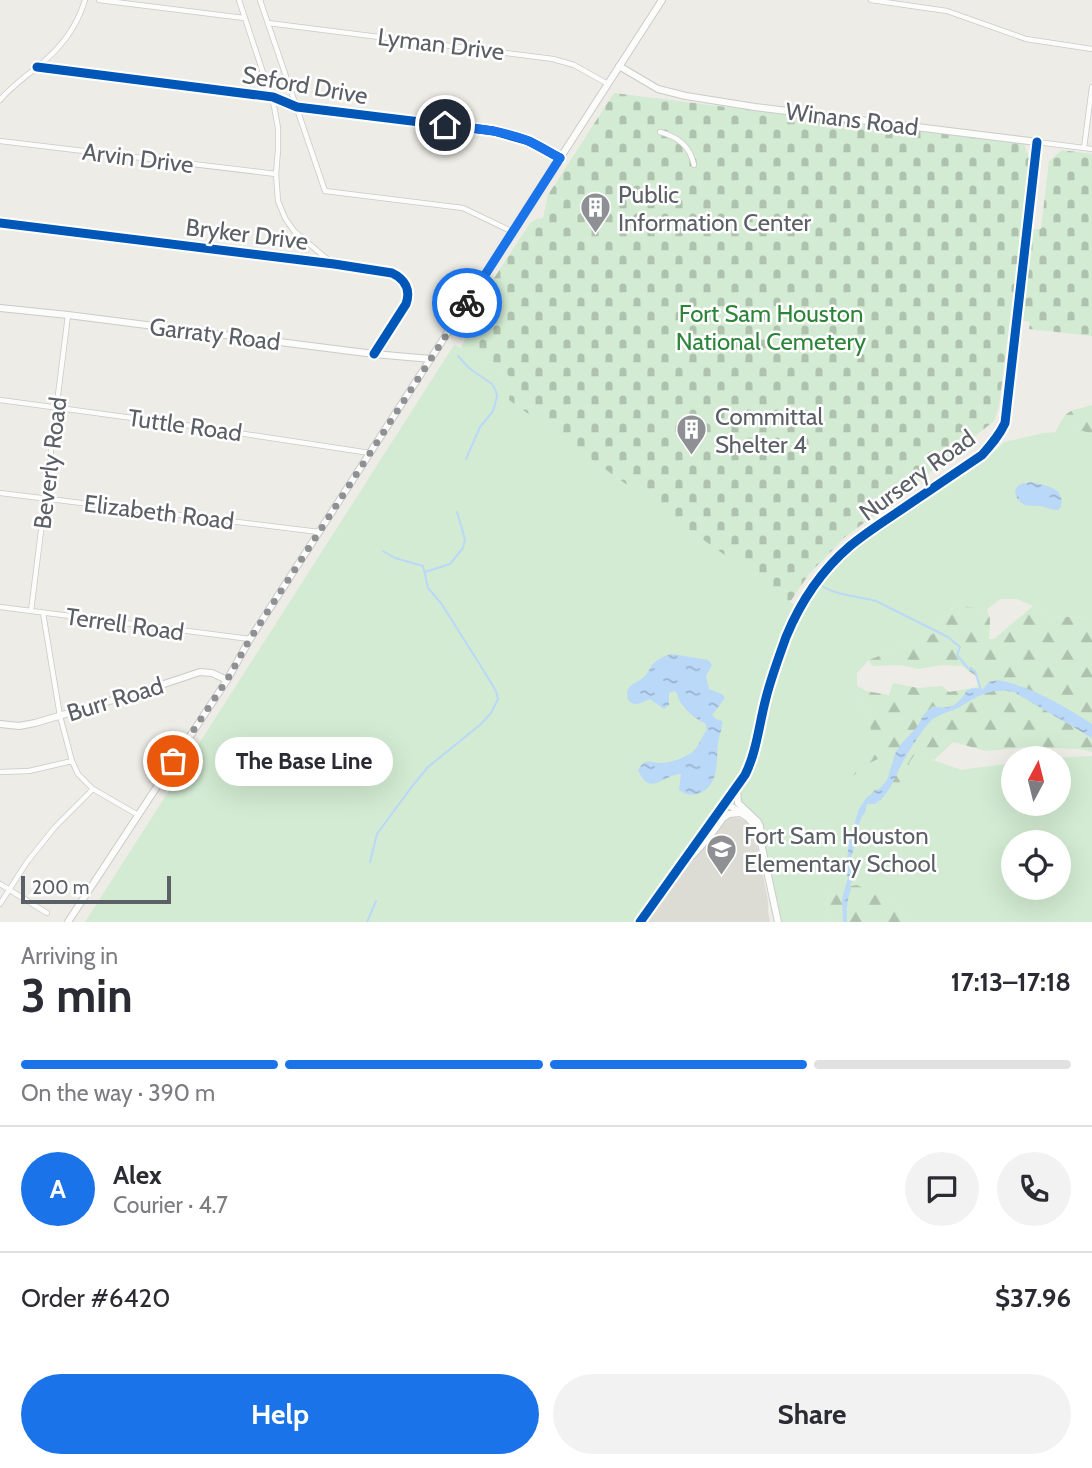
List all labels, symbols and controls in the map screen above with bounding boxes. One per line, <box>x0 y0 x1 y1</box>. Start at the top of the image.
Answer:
street label: Lyman Drive <box>376 22 506 66</box>
street label: Seford Drive <box>240 60 370 110</box>
pin <box>415 95 475 155</box>
street label: Winans Road <box>784 96 920 142</box>
icon: home <box>426 106 464 144</box>
street label: Arvin Drive <box>81 137 195 179</box>
place label: Public Information Center <box>618 180 811 237</box>
building icon: Public Information Center <box>578 191 612 235</box>
street label: Bryker Drive <box>184 212 310 256</box>
courier <box>432 268 502 338</box>
icon: bike <box>448 284 486 322</box>
park label: Fort Sam Houston National Cemetery <box>676 299 866 356</box>
street label: Garraty Road <box>148 312 282 356</box>
street label: Beverly Road <box>27 395 73 531</box>
place label: Committal Shelter 4 <box>715 402 824 459</box>
street label: Tuttle Road <box>126 403 244 447</box>
building icon: Committal Shelter 4 <box>675 413 709 457</box>
street label: Nursery Road <box>853 423 981 527</box>
street label: Elizabeth Road <box>82 488 236 536</box>
street label: Terrell Road <box>64 601 186 647</box>
street label: Burr Road <box>63 671 167 727</box>
pin <box>143 731 203 791</box>
callout: The Base Line <box>215 736 394 786</box>
icon: bag <box>154 742 192 780</box>
north arrow <box>1001 746 1071 816</box>
map controls <box>1001 746 1071 900</box>
text: The Base Line <box>236 747 372 775</box>
place label: Fort Sam Houston Elementary School <box>744 821 937 878</box>
button: locate <box>1001 830 1071 900</box>
school or university icon: Fort Sam Houston Elementary School <box>704 832 738 876</box>
scale bar <box>21 873 172 905</box>
text: 200 m <box>32 876 89 899</box>
text: Arriving in <box>21 942 118 970</box>
text: 17:13–17:18 <box>951 966 1071 998</box>
text: 3 min <box>21 968 133 1024</box>
text: On the way · 390 m <box>21 1079 215 1107</box>
button: chat <box>905 1152 979 1226</box>
button: phone <box>997 1152 1071 1226</box>
text: Alex <box>113 1159 162 1191</box>
text: A <box>50 1173 66 1205</box>
text: Courier · 4.7 <box>113 1191 228 1219</box>
text: Order #6420 <box>21 1282 170 1314</box>
text: $37.96 <box>995 1282 1071 1314</box>
button: Help <box>21 1374 539 1454</box>
button: Share <box>553 1374 1071 1454</box>

